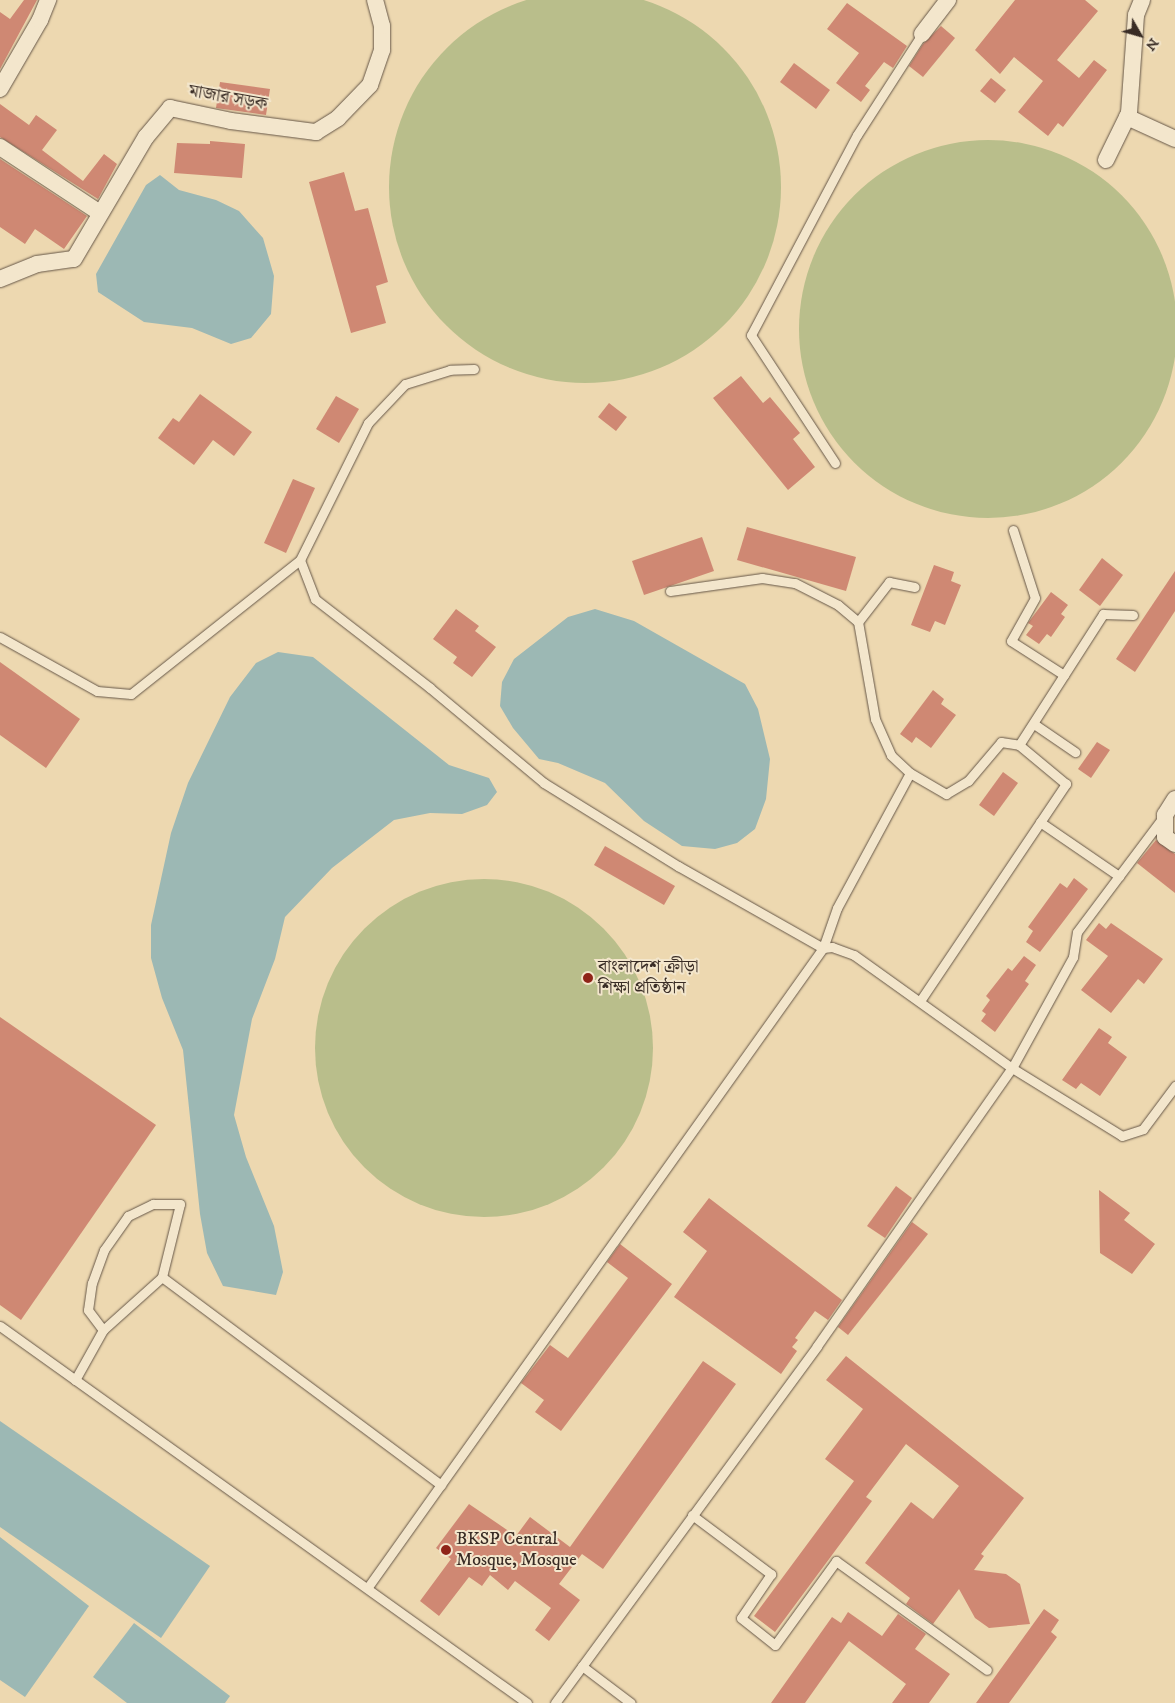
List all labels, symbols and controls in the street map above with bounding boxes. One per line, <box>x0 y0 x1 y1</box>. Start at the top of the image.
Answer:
north arrow <box>1115 10 1165 60</box>
text: N <box>1141 34 1162 54</box>
street label: মাজার সড়ক <box>187 80 269 116</box>
place label: বাংলাদেশ ক্রীড়া শিক্ষা প্রতিষ্ঠান <box>598 957 698 1000</box>
marker: বাংলাদেশ ক্রীড়া শিক্ষা প্রতিষ্ঠান <box>582 972 594 984</box>
place label: BKSP Central Mosque, Mosque <box>456 1529 577 1572</box>
marker: BKSP Central Mosque, Mosque <box>440 1544 452 1556</box>

